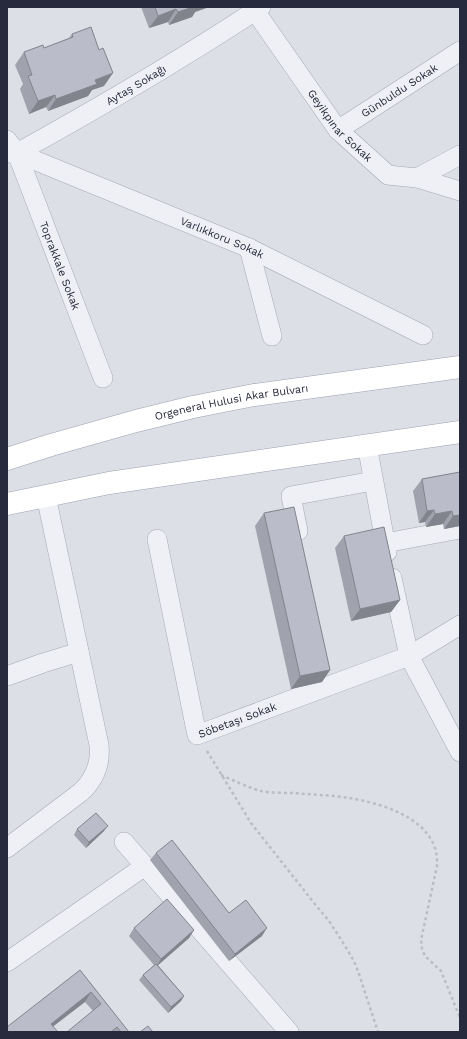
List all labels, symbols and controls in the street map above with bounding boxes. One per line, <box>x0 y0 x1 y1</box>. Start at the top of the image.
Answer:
street label: Günbuldu Sokak <box>359 61 440 120</box>
street label: Aytaş Sokağı <box>103 62 168 108</box>
street label: Geyikpınar Sokak <box>305 87 375 164</box>
street label: Varlıkkoru Sokak <box>178 214 266 261</box>
street label: Toprakkale Sokak <box>37 219 83 312</box>
street label: Orgeneral Hulusi Akar Bulvarı <box>153 381 309 423</box>
street label: Söbetaşı Sokak <box>196 700 278 740</box>

